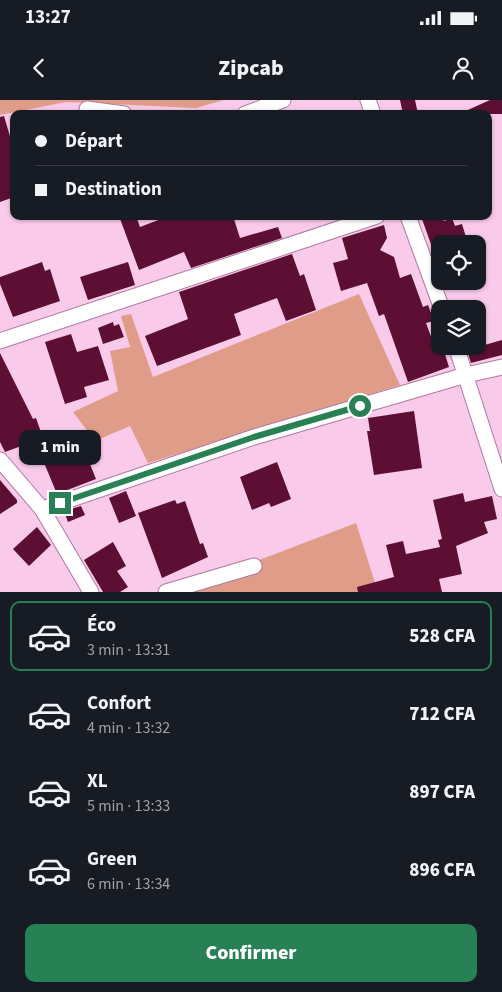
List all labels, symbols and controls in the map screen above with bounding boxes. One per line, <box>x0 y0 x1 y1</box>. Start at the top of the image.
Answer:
text: 13:27 <box>25 4 71 31</box>
text: Zipcab <box>218 52 284 84</box>
icon: back <box>25 54 53 82</box>
icon: person <box>449 54 477 82</box>
text: Départ <box>65 128 122 155</box>
text: Destination <box>65 176 162 203</box>
map controls <box>431 235 486 355</box>
button: locate <box>431 235 486 290</box>
button: layers <box>431 300 486 355</box>
route start <box>349 395 371 417</box>
callout: 1 min <box>19 430 101 466</box>
text: 1 min <box>40 436 80 458</box>
route end <box>49 492 71 514</box>
text: Éco <box>87 612 116 639</box>
icon: car <box>27 614 72 659</box>
text: 528 CFA <box>409 623 475 650</box>
text: 3 min · 13:31 <box>87 639 170 661</box>
text: Confort <box>87 690 151 717</box>
icon: car <box>27 692 72 737</box>
text: 712 CFA <box>409 701 475 728</box>
text: 4 min · 13:32 <box>87 717 170 739</box>
text: XL <box>87 768 108 795</box>
icon: car <box>27 770 72 815</box>
text: 897 CFA <box>409 779 475 806</box>
text: 5 min · 13:33 <box>87 795 170 817</box>
text: Green <box>87 846 137 873</box>
icon: car <box>27 848 72 893</box>
text: 896 CFA <box>409 857 475 884</box>
text: 6 min · 13:34 <box>87 873 170 895</box>
button: Confirmer <box>25 924 477 982</box>

